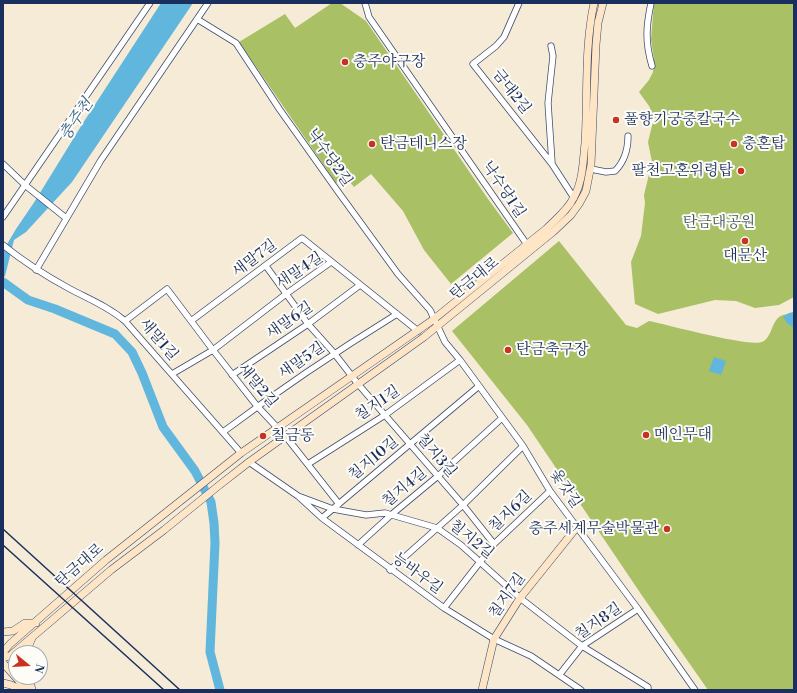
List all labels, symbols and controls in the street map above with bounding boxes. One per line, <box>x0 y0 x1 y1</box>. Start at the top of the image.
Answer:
place label: 충주야구장 <box>353 53 425 71</box>
marker: 충주야구장 <box>340 57 350 67</box>
street label: 금대2길 <box>488 66 534 118</box>
water label: 충주천 <box>56 95 98 145</box>
place label: 풀향기궁중칼국수 <box>624 111 740 129</box>
marker: 풀향기궁중칼국수 <box>611 115 621 125</box>
street label: 낙수당2길 <box>303 126 355 190</box>
place label: 탄금테니스장 <box>380 135 467 153</box>
place label: 충혼탑 <box>742 135 785 153</box>
marker: 탄금테니스장 <box>367 139 377 149</box>
marker: 충혼탑 <box>729 139 739 149</box>
street label: 낙수당1길 <box>478 158 528 222</box>
place label: 팔천고혼위령탑 <box>632 162 733 180</box>
marker: 팔천고혼위령탑 <box>736 166 746 176</box>
park label: 탄금대공원 <box>683 214 755 232</box>
street label: 새말7길 <box>229 236 281 282</box>
marker: 대문산 <box>740 236 750 246</box>
place label: 대문산 <box>723 247 767 265</box>
street label: 새말4길 <box>273 249 327 293</box>
street label: 탄금대로 <box>447 254 503 304</box>
street label: 새말6길 <box>263 299 317 343</box>
street label: 새말1길 <box>135 315 181 365</box>
street label: 새말5길 <box>276 339 328 383</box>
place label: 탄금축구장 <box>516 341 588 359</box>
marker: 탄금축구장 <box>503 345 513 355</box>
street label: 새말2길 <box>233 360 281 412</box>
street label: 칠지1길 <box>352 383 404 425</box>
place label: 메인무대 <box>654 426 712 444</box>
place label: 칠금동 <box>271 427 314 445</box>
marker: 메인무대 <box>641 430 651 440</box>
marker: 칠금동 <box>258 431 268 441</box>
street label: 칠지3길 <box>412 431 460 481</box>
street label: 칠지10길 <box>345 433 403 485</box>
street label: 칠지4길 <box>379 464 431 512</box>
street label: 옻갓길 <box>545 466 585 512</box>
street label: 칠지6길 <box>486 487 536 537</box>
street label: 칠지2길 <box>445 517 497 563</box>
place label: 충주세계무술박물관 <box>529 520 659 538</box>
marker: 충주세계무술박물관 <box>662 524 672 534</box>
street label: 탄금대로 <box>52 540 108 592</box>
street label: 능바우길 <box>388 550 446 598</box>
street label: 칠지7길 <box>486 570 530 622</box>
street label: 칠지8길 <box>572 600 626 644</box>
north arrow <box>8 645 48 685</box>
text: N <box>30 662 46 675</box>

